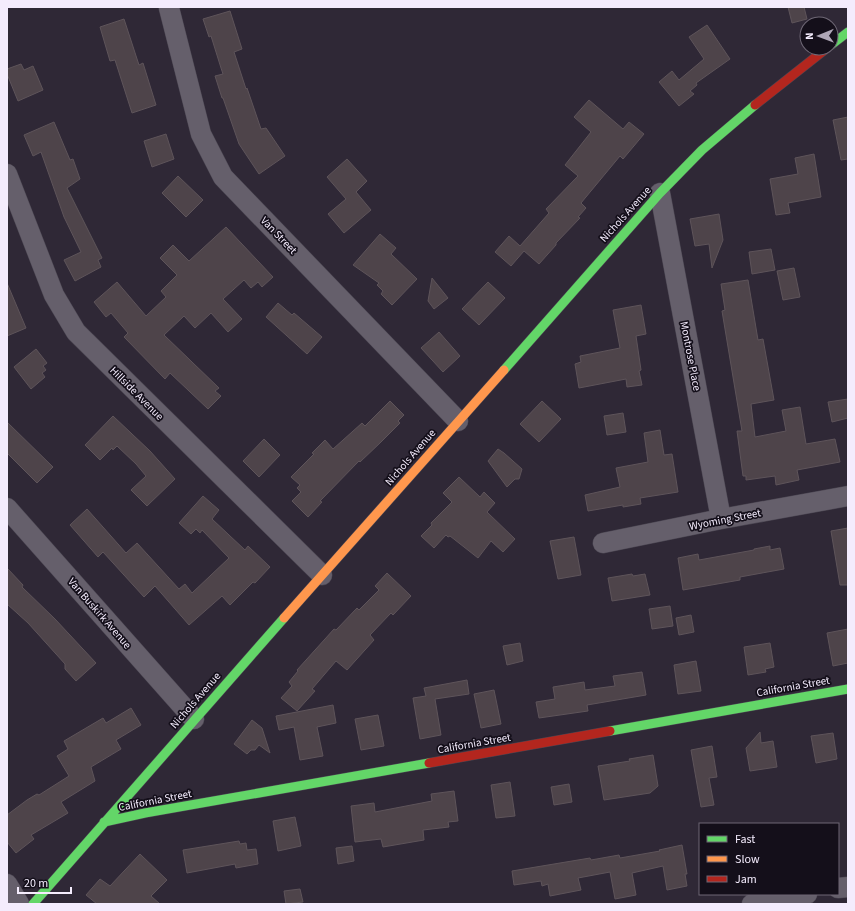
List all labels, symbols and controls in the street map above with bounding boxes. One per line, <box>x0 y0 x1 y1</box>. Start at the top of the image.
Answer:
north arrow <box>799 16 839 56</box>
text: N <box>802 32 817 40</box>
street label: Nichols Avenue <box>596 183 655 245</box>
street label: Van Street <box>257 213 300 258</box>
street label: Montrose Place <box>676 320 705 393</box>
street label: Hillside Avenue <box>106 363 167 424</box>
street label: Nichols Avenue <box>382 425 439 489</box>
street label: Wyoming Street <box>688 505 763 534</box>
street label: Van Buskirk Avenue <box>65 575 135 653</box>
street label: Nichols Avenue <box>167 668 224 732</box>
street label: California Street <box>755 673 831 700</box>
street label: California Street <box>436 730 512 757</box>
street label: California Street <box>117 786 193 815</box>
legend <box>699 823 839 895</box>
text: Fast <box>735 831 755 848</box>
text: Slow <box>735 851 760 868</box>
scale bar <box>18 869 71 895</box>
text: Jam <box>735 871 757 888</box>
text: 20 m <box>24 875 48 892</box>

